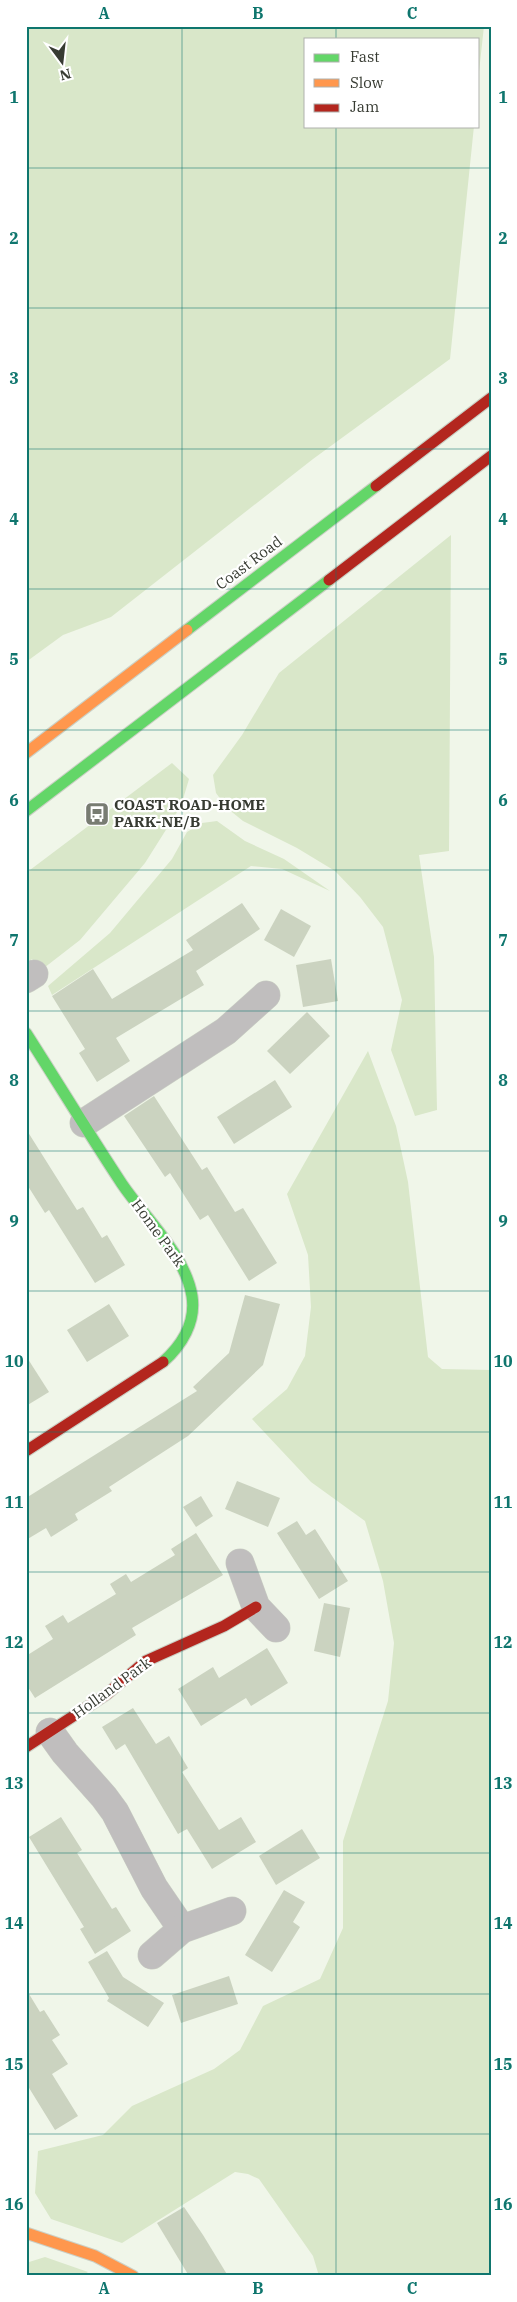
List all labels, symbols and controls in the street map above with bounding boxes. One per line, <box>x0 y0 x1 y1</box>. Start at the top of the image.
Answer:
text: A <box>98 3 110 23</box>
text: B <box>252 3 264 23</box>
text: C <box>407 3 417 23</box>
north arrow <box>38 38 88 88</box>
legend <box>304 38 480 128</box>
text: Fast <box>350 47 380 66</box>
text: N <box>58 64 73 85</box>
text: Slow <box>350 73 384 92</box>
text: 1 <box>9 87 19 107</box>
text: 1 <box>498 87 508 107</box>
text: Jam <box>350 97 379 116</box>
text: 2 <box>9 228 19 248</box>
text: 2 <box>498 228 508 248</box>
text: 3 <box>9 368 19 388</box>
text: 3 <box>498 368 508 388</box>
text: 4 <box>9 509 19 529</box>
text: 4 <box>498 509 508 529</box>
street label: Coast Road <box>212 531 286 594</box>
text: 5 <box>9 649 19 669</box>
text: 5 <box>498 649 508 669</box>
text: 6 <box>9 790 19 810</box>
text: 6 <box>498 790 508 810</box>
place label: COAST ROAD-HOME PARK-NE/B <box>114 795 265 831</box>
bus stop icon: COAST ROAD-HOME PARK-NE/B <box>84 801 110 827</box>
text: 7 <box>9 930 19 950</box>
text: 7 <box>498 930 508 950</box>
text: 8 <box>9 1070 19 1090</box>
text: 8 <box>498 1070 508 1090</box>
street label: Home Park <box>128 1195 189 1270</box>
text: 9 <box>9 1211 19 1231</box>
text: 9 <box>498 1211 508 1231</box>
text: 10 <box>4 1351 24 1371</box>
text: 10 <box>493 1351 513 1371</box>
text: 11 <box>4 1492 24 1512</box>
text: 11 <box>493 1492 513 1512</box>
text: 12 <box>4 1632 24 1652</box>
text: 12 <box>493 1632 513 1652</box>
street label: Holland Park <box>69 1653 155 1722</box>
text: 13 <box>4 1773 24 1793</box>
text: 13 <box>493 1773 513 1793</box>
text: 14 <box>4 1913 24 1933</box>
text: 14 <box>493 1913 513 1933</box>
text: 15 <box>4 2054 24 2074</box>
text: 15 <box>493 2054 513 2074</box>
text: 16 <box>4 2194 24 2214</box>
text: 16 <box>493 2194 513 2214</box>
text: A <box>98 2278 110 2298</box>
text: B <box>252 2278 264 2298</box>
text: C <box>407 2278 417 2298</box>

